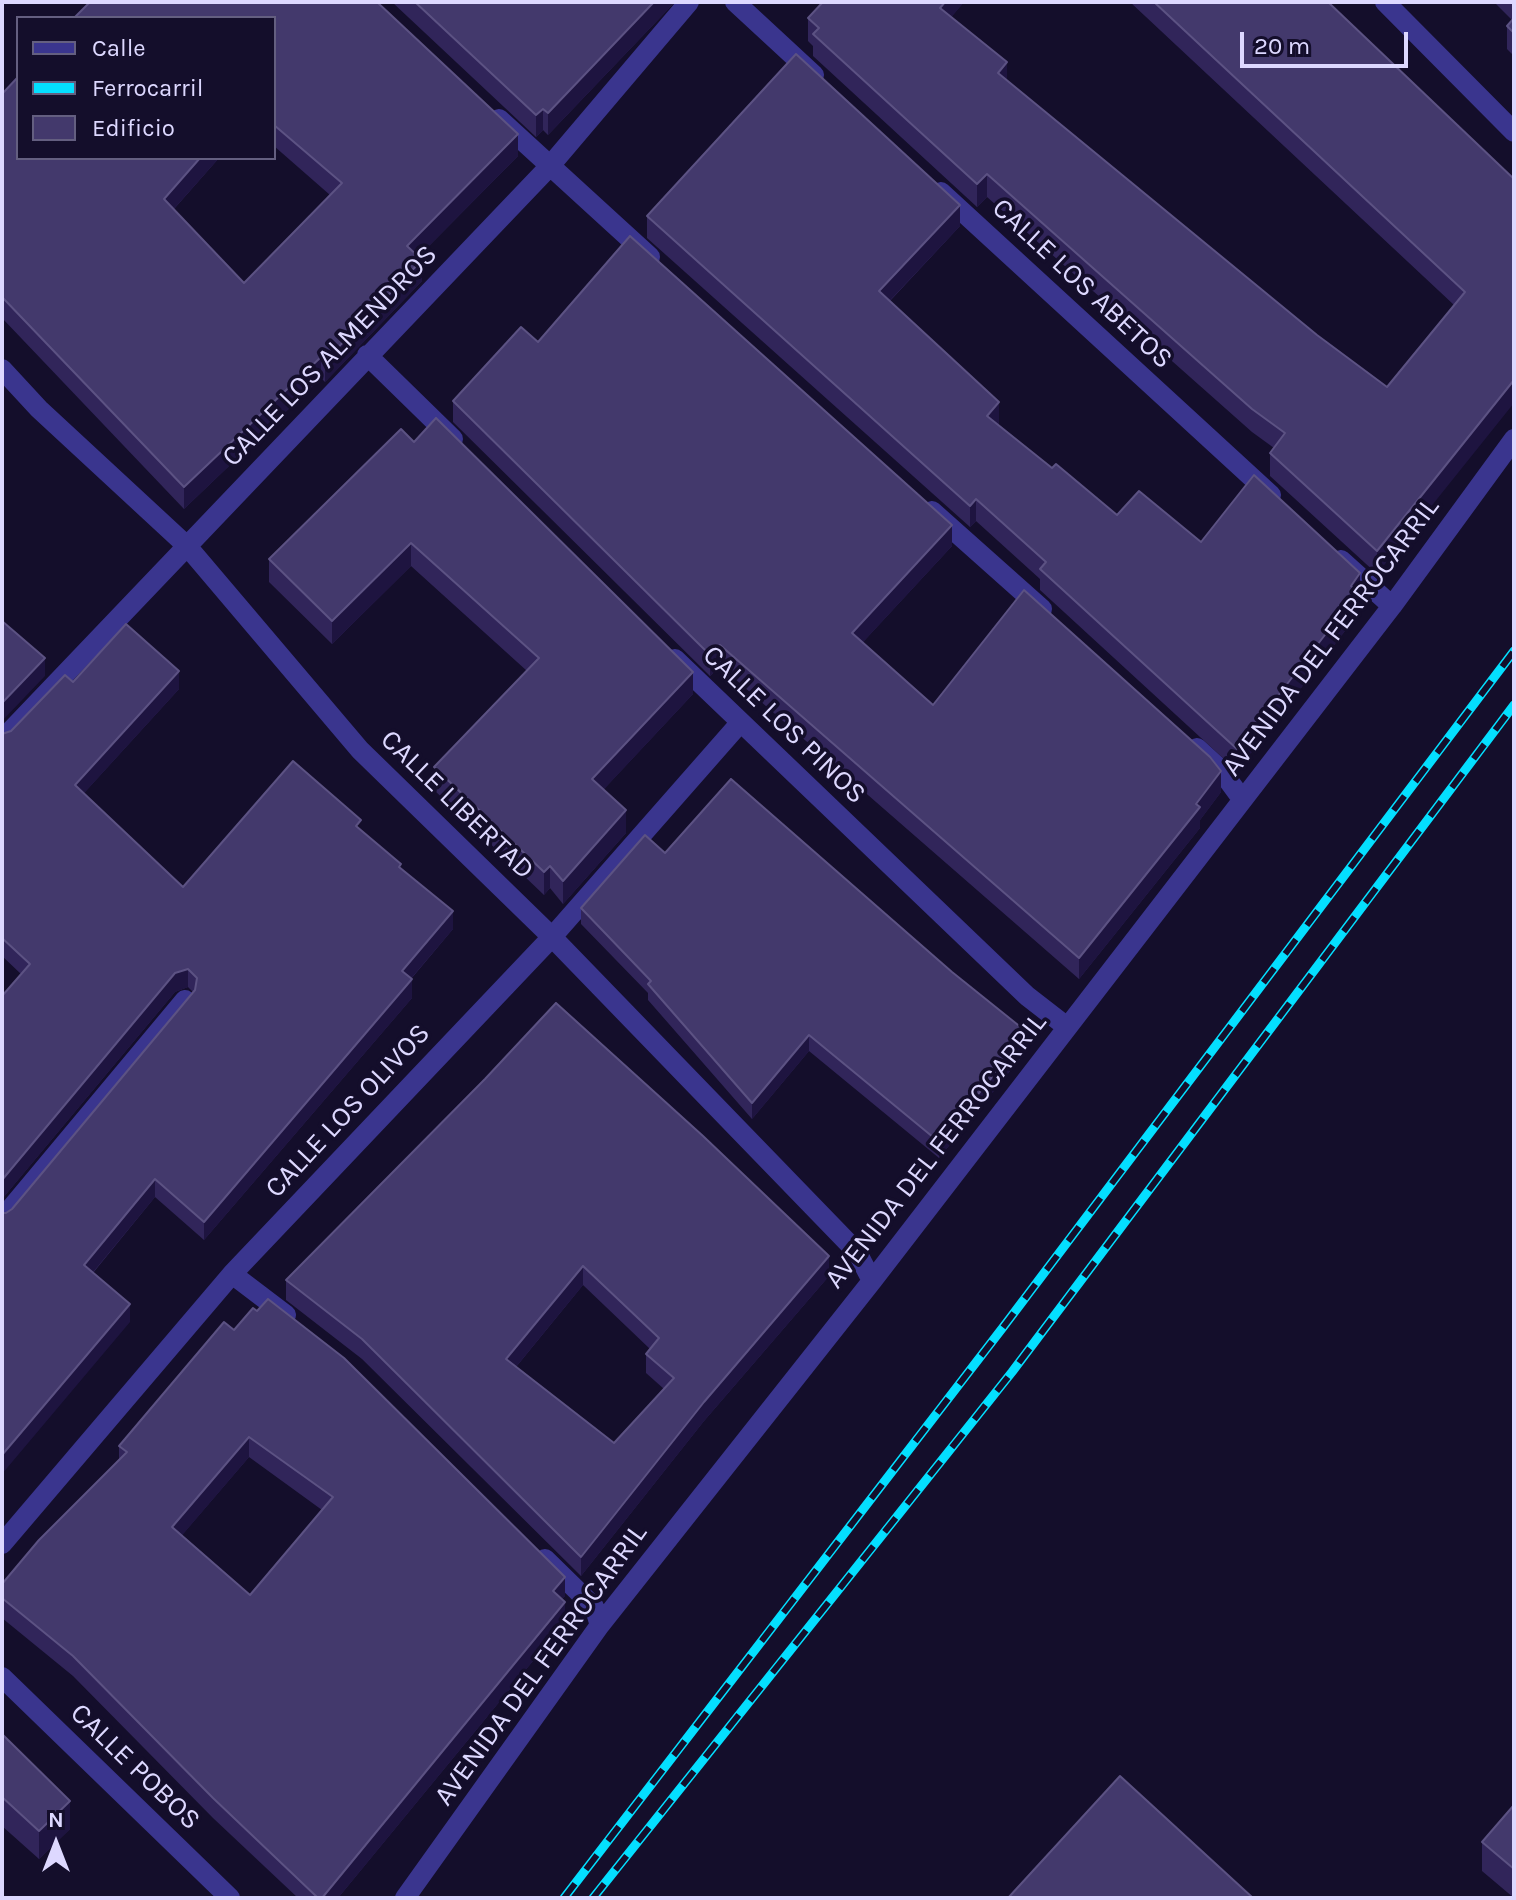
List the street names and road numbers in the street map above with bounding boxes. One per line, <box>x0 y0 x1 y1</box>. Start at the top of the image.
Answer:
street label: CALLE LOS ABETOS <box>985 192 1179 376</box>
street label: CALLE LOS ALMENDROS <box>215 238 445 474</box>
street label: AVENIDA DEL FERROCARRIL <box>1215 491 1447 783</box>
street label: CALLE LOS PINOS <box>695 639 873 811</box>
street label: CALLE LIBERTAD <box>373 723 541 887</box>
street label: AVENIDA DEL FERROCARRIL <box>818 1007 1054 1295</box>
street label: CALLE LOS OLIVOS <box>259 1017 437 1205</box>
street label: AVENIDA DEL FERROCARRIL <box>427 1518 655 1812</box>
street label: CALLE POBOS <box>63 1697 207 1837</box>

